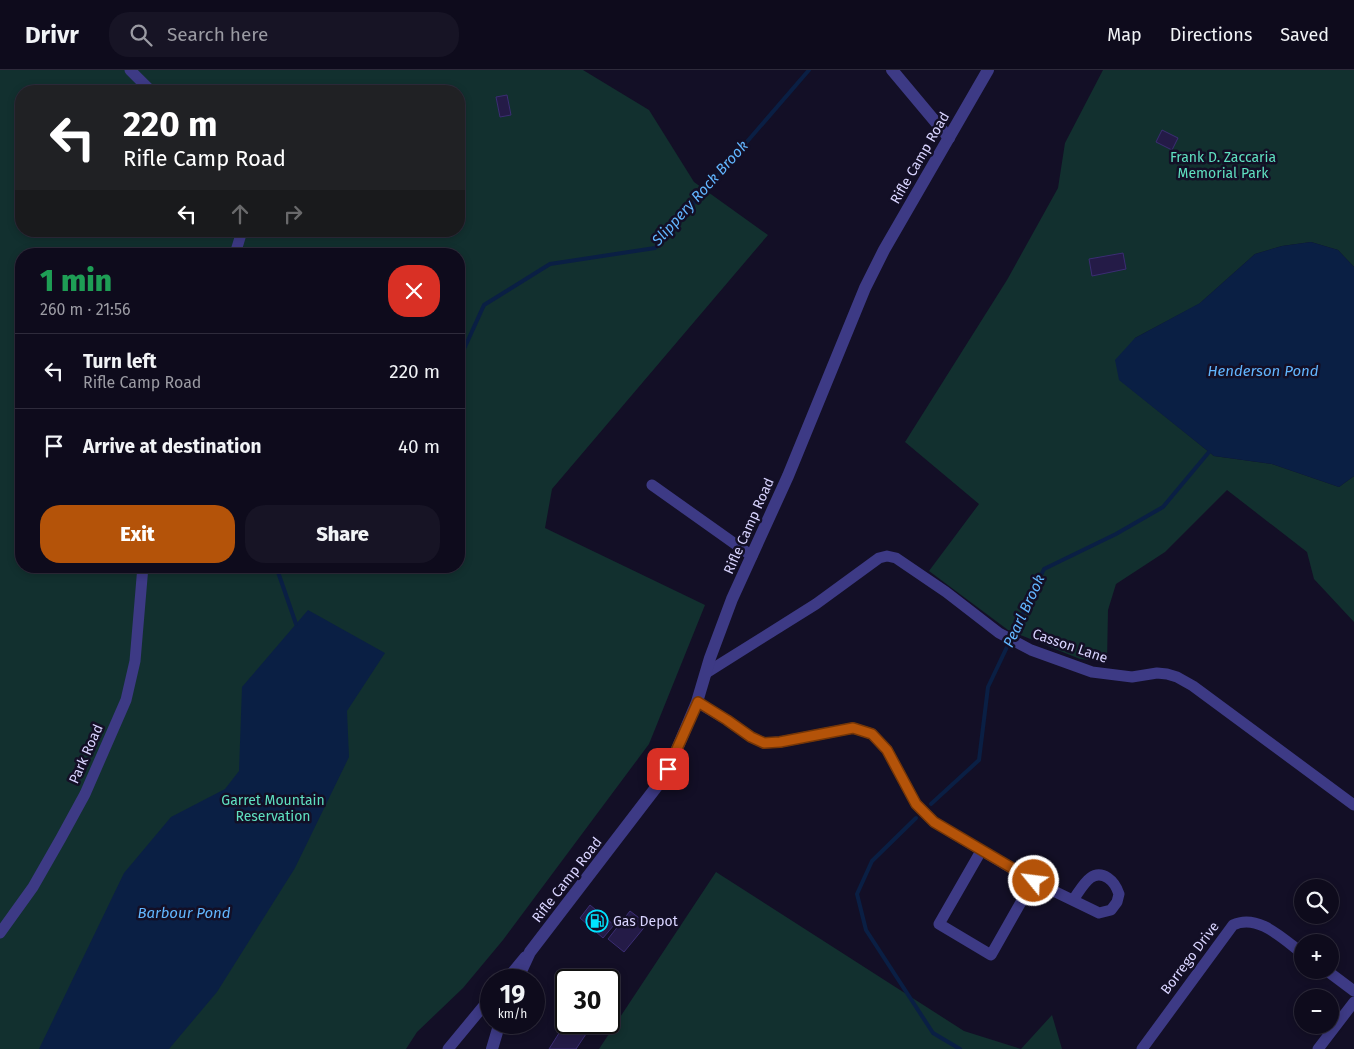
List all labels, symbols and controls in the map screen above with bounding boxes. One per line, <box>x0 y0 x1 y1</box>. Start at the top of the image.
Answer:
search box <box>109 12 459 57</box>
text: Drivr <box>25 21 79 49</box>
icon: search <box>127 21 155 49</box>
text: Search here <box>167 23 268 46</box>
text: Map <box>1107 24 1142 46</box>
text: Directions <box>1170 24 1252 46</box>
text: Saved <box>1280 24 1329 46</box>
text: 220 m <box>123 103 218 145</box>
icon: left <box>40 105 105 170</box>
street label: Rifle Camp Road <box>887 109 953 207</box>
water label: Slippery Rock Brook <box>647 137 752 250</box>
text: Rifle Camp Road <box>123 145 286 172</box>
park label: Frank D. Zaccaria Memorial Park <box>1170 149 1276 182</box>
icon: left <box>173 200 201 228</box>
icon: ahead <box>226 200 254 228</box>
icon: right <box>279 200 307 228</box>
text: 1 min <box>40 263 112 299</box>
button: close <box>388 265 440 317</box>
text: 260 m · 21:56 <box>40 300 131 319</box>
text: Turn left <box>83 350 157 373</box>
icon: left <box>40 357 68 385</box>
text: 220 m <box>389 360 440 383</box>
water label: Henderson Pond <box>1207 362 1319 380</box>
text: Rifle Camp Road <box>83 373 201 392</box>
icon: arrive <box>40 432 68 460</box>
text: Arrive at destination <box>83 435 262 458</box>
text: 40 m <box>398 435 440 458</box>
street label: Rifle Camp Road <box>720 475 778 577</box>
button: Exit <box>40 505 235 563</box>
button: Share <box>245 505 440 563</box>
water label: Pearl Brook <box>999 572 1049 650</box>
street label: Casson Lane <box>1030 625 1110 667</box>
street label: Park Road <box>65 722 107 786</box>
pin <box>647 748 689 790</box>
icon: arrive <box>654 755 682 783</box>
park label: Garret Mountain Reservation <box>221 792 325 825</box>
street label: Rifle Camp Road <box>528 834 606 926</box>
position arrow <box>1007 854 1059 906</box>
map controls <box>1294 879 1339 1034</box>
button: search <box>1294 879 1339 924</box>
water label: Barbour Pond <box>137 904 231 922</box>
fuel station icon: Gas Depot <box>585 909 609 933</box>
place label: Gas Depot <box>613 913 679 930</box>
street label: Borrego Drive <box>1157 918 1223 998</box>
button: + <box>1294 934 1339 979</box>
speed limit sign: 30 <box>555 969 620 1034</box>
text: 19 <box>500 980 525 1010</box>
button: − <box>1294 989 1339 1034</box>
text: km/h <box>498 1007 527 1021</box>

